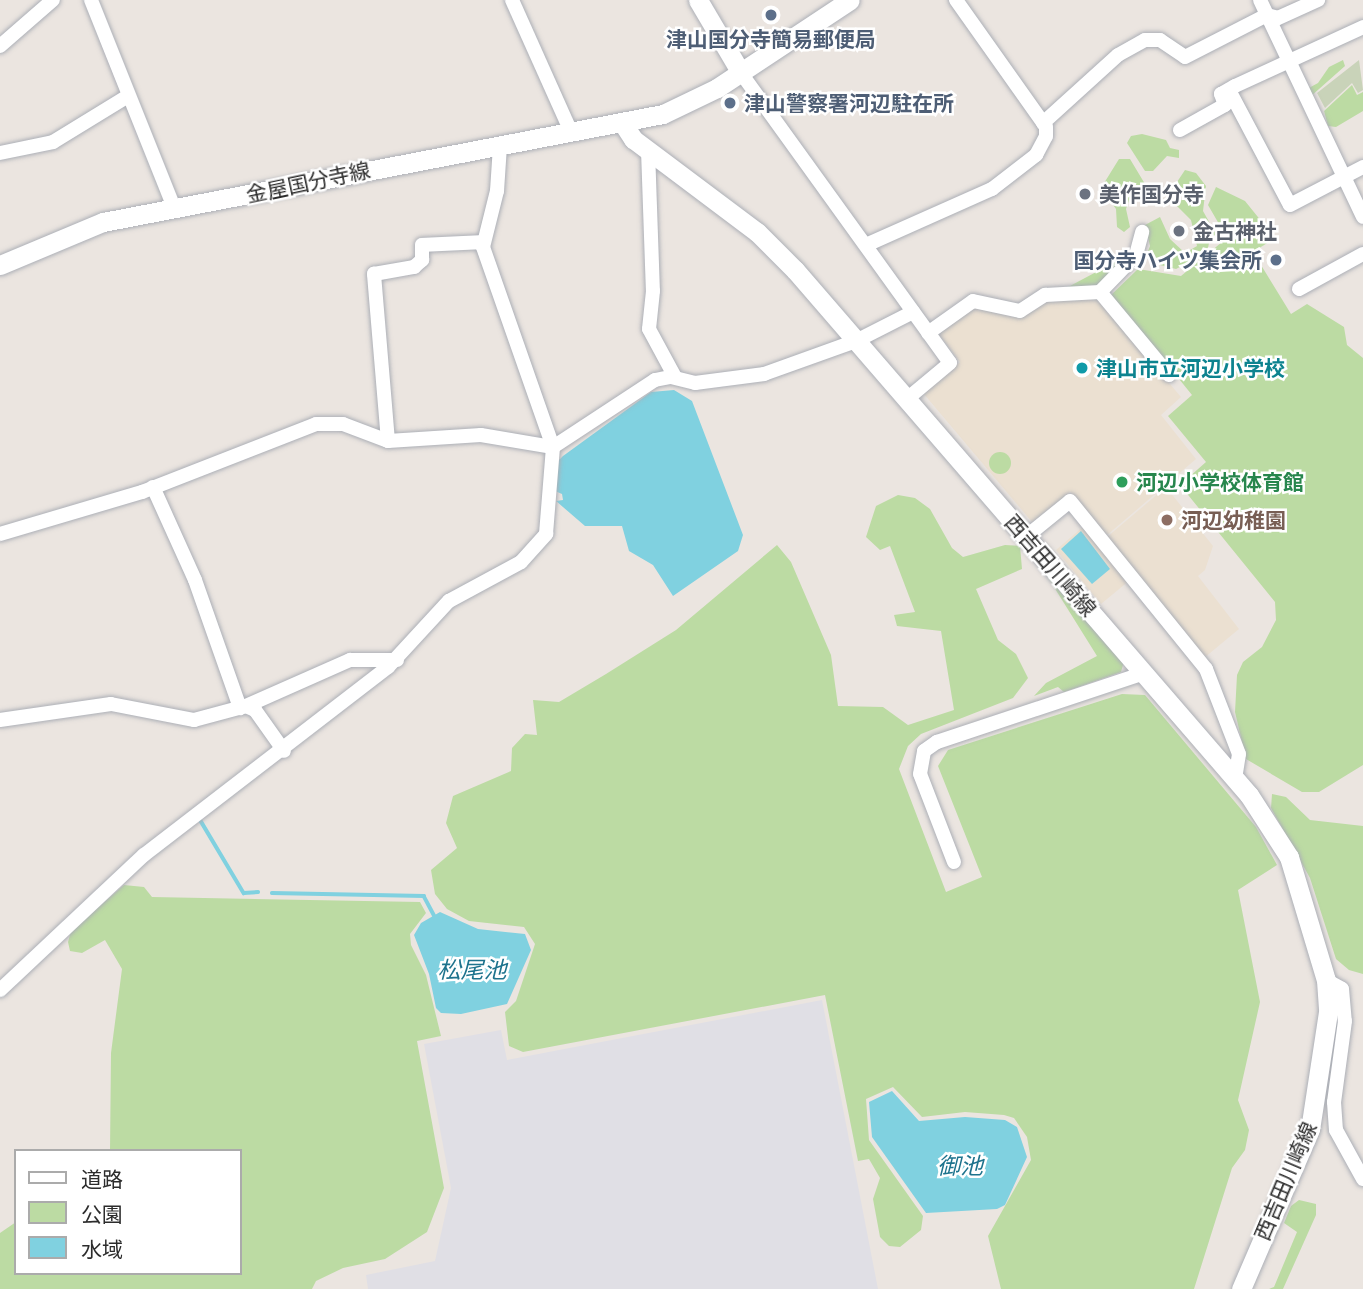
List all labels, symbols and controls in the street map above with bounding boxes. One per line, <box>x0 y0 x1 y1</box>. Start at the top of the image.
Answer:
marker: 津山国分寺簡易郵便局 <box>763 7 779 23</box>
place label: 津山国分寺簡易郵便局 <box>666 26 876 52</box>
place label: 津山警察署河辺駐在所 <box>744 90 954 116</box>
marker: 津山警察署河辺駐在所 <box>722 95 738 111</box>
street label: 金屋国分寺線 <box>244 157 372 207</box>
place label: 美作国分寺 <box>1099 181 1204 207</box>
marker: 美作国分寺 <box>1077 186 1093 202</box>
place label: 金古神社 <box>1193 218 1277 244</box>
marker: 金古神社 <box>1171 223 1187 239</box>
place label: 国分寺ハイツ集会所 <box>1073 247 1262 273</box>
marker: 国分寺ハイツ集会所 <box>1268 252 1284 268</box>
place label: 津山市立河辺小学校 <box>1096 355 1285 381</box>
marker: 津山市立河辺小学校 <box>1074 360 1090 376</box>
place label: 河辺小学校体育館 <box>1136 469 1304 495</box>
marker: 河辺小学校体育館 <box>1114 474 1130 490</box>
place label: 河辺幼稚園 <box>1181 507 1286 533</box>
street label: 西吉田川崎線 <box>1000 509 1102 621</box>
marker: 河辺幼稚園 <box>1159 512 1175 528</box>
water label: 松尾池 <box>438 955 506 983</box>
street label: 西吉田川崎線 <box>1249 1118 1321 1244</box>
legend <box>14 1149 242 1275</box>
water label: 御池 <box>937 1151 983 1179</box>
text: 道路 <box>81 1166 123 1191</box>
text: 公園 <box>81 1201 123 1226</box>
text: 水域 <box>81 1236 123 1261</box>

